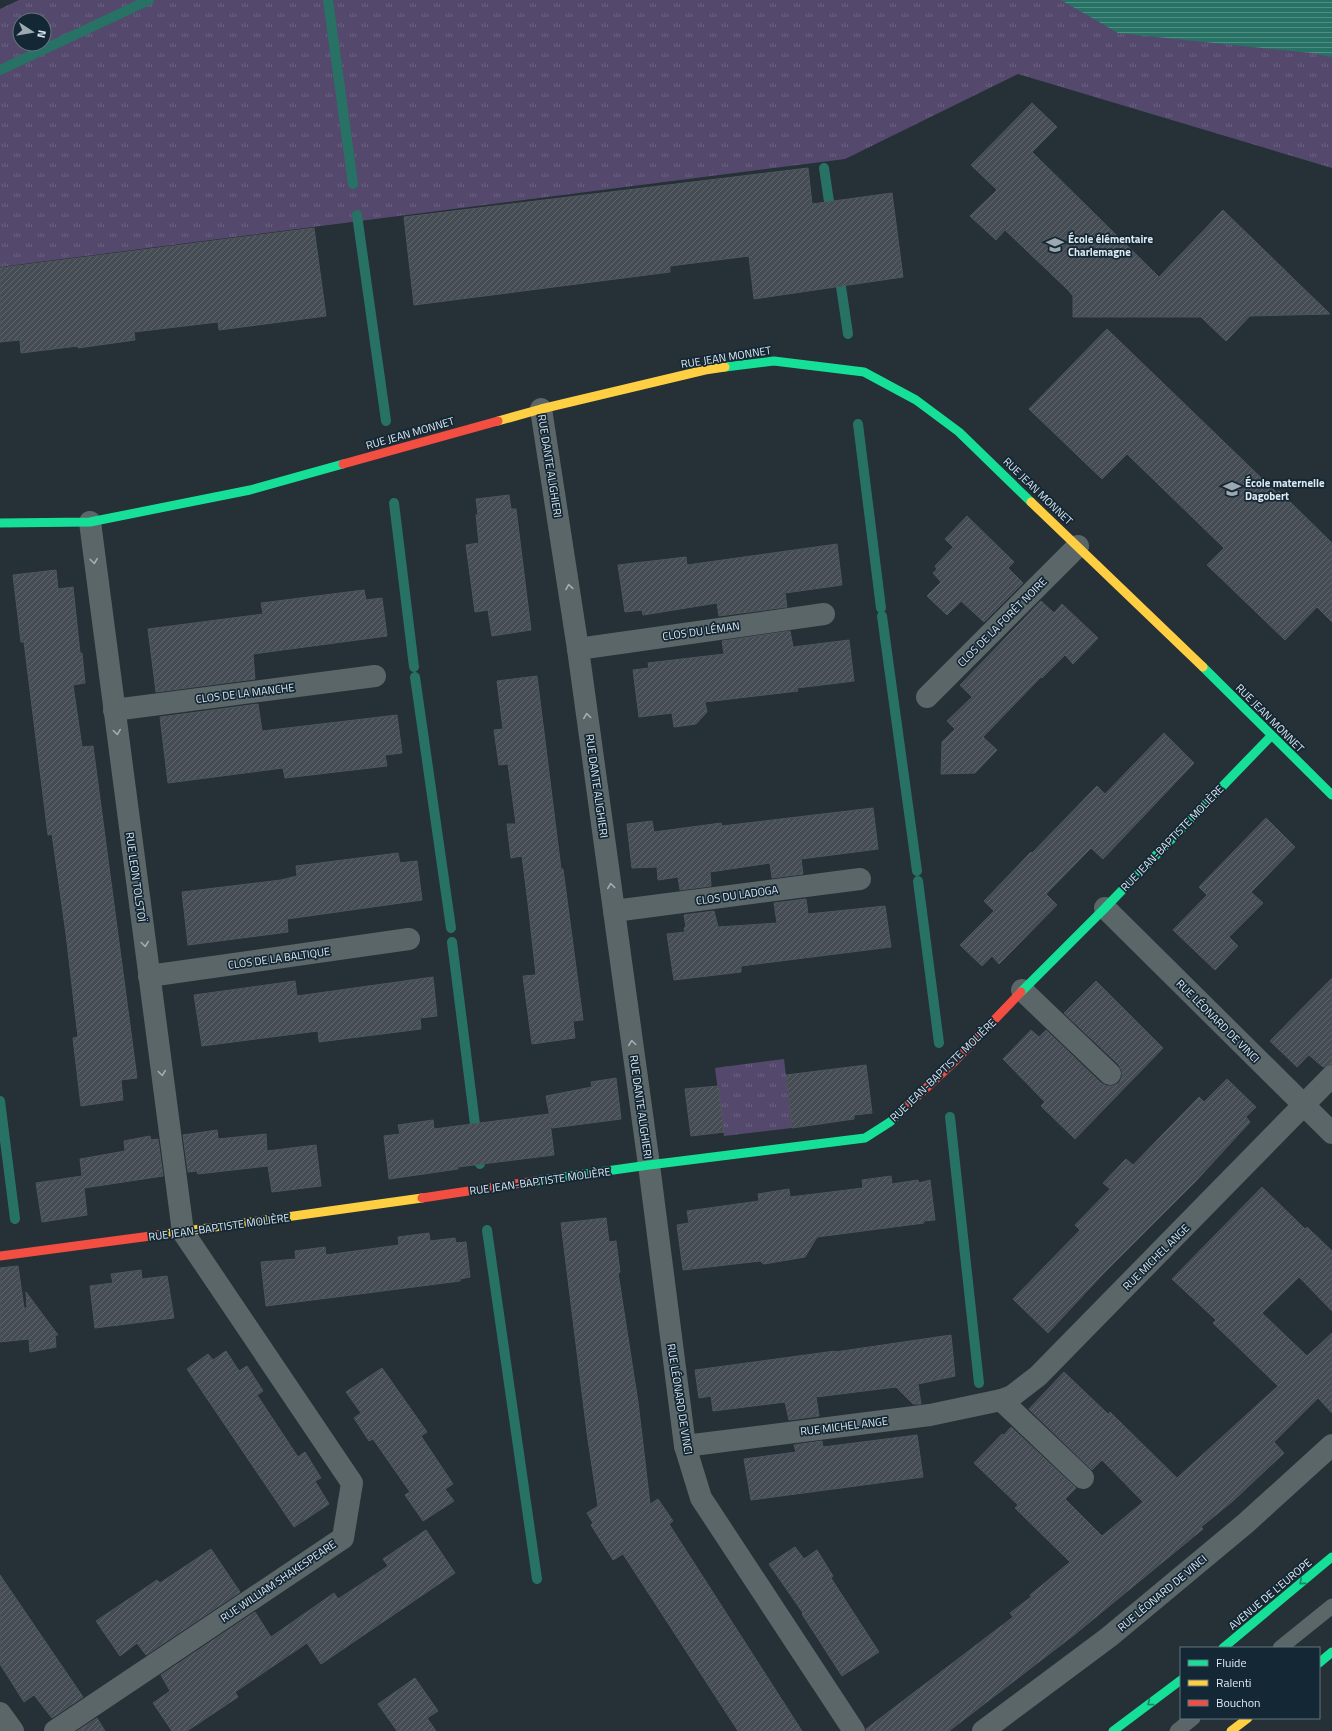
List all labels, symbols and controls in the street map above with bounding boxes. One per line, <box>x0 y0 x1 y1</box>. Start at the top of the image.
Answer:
north arrow <box>12 12 52 52</box>
text: N <box>33 29 50 39</box>
place label: École élémentaire Charlemagne <box>1068 231 1153 260</box>
school or university icon: École élémentaire Charlemagne <box>1045 235 1065 255</box>
street label: RUE JEAN MONNET <box>680 342 773 372</box>
street label: RUE JEAN MONNET <box>364 413 456 453</box>
street label: RUE DANTE ALIGHIERI <box>534 413 566 519</box>
street label: RUE JEAN MONNET <box>1000 454 1077 529</box>
place label: École maternelle Dagobert <box>1245 475 1325 504</box>
school or university icon: École maternelle Dagobert <box>1222 479 1242 499</box>
one-way arrow <box>89 558 98 564</box>
street label: CLOS DE LA FORÊT NOIRE <box>954 574 1050 670</box>
one-way arrow <box>565 584 574 590</box>
street label: CLOS DU LÉMAN <box>661 618 741 644</box>
street label: CLOS DE LA MANCHE <box>195 679 295 707</box>
street label: RUE JEAN MONNET <box>1232 680 1308 756</box>
one-way arrow <box>583 713 592 719</box>
one-way arrow <box>112 729 121 735</box>
street label: RUE DANTE ALIGHIERI <box>582 733 612 839</box>
street label: RUE JEAN-BAPTISTE MOLIÈRE <box>1117 781 1227 895</box>
street label: RUE LEON TOLSTOÏ <box>122 831 150 923</box>
street label: CLOS DU LADOGA <box>695 881 780 909</box>
one-way arrow <box>607 883 616 889</box>
one-way arrow <box>140 941 149 947</box>
street label: CLOS DE LA BALTIQUE <box>227 943 331 973</box>
street label: RUE LÉONARD DE VINCI <box>1173 976 1263 1066</box>
street label: RUE JEAN-BAPTISTE MOLIÈRE <box>886 1015 1000 1125</box>
one-way arrow <box>628 1040 637 1046</box>
street label: RUE DANTE ALIGHIERI <box>626 1054 656 1160</box>
one-way arrow <box>157 1070 166 1076</box>
street label: RUE JEAN-BAPTISTE MOLIÈRE <box>468 1163 612 1199</box>
street label: RUE JEAN-BAPTISTE MOLIÈRE <box>147 1209 291 1245</box>
street label: RUE MICHEL ANGE <box>1119 1220 1193 1294</box>
street label: RUE LÉONARD DE VINCI <box>663 1342 697 1456</box>
street label: RUE MICHEL ANGE <box>799 1413 889 1439</box>
street label: RUE WILLIAM SHAKESPEARE <box>217 1536 339 1626</box>
street label: RUE LÉONARD DE VINCI <box>1114 1551 1210 1635</box>
street label: AVENUE DE L'EUROPE <box>1225 1555 1315 1633</box>
one-way arrow <box>1299 1578 1307 1585</box>
legend <box>1180 1647 1320 1719</box>
text: Fluide <box>1216 1653 1247 1672</box>
text: Ralenti <box>1216 1673 1251 1692</box>
text: Bouchon <box>1216 1693 1261 1712</box>
one-way arrow <box>1147 1699 1154 1706</box>

